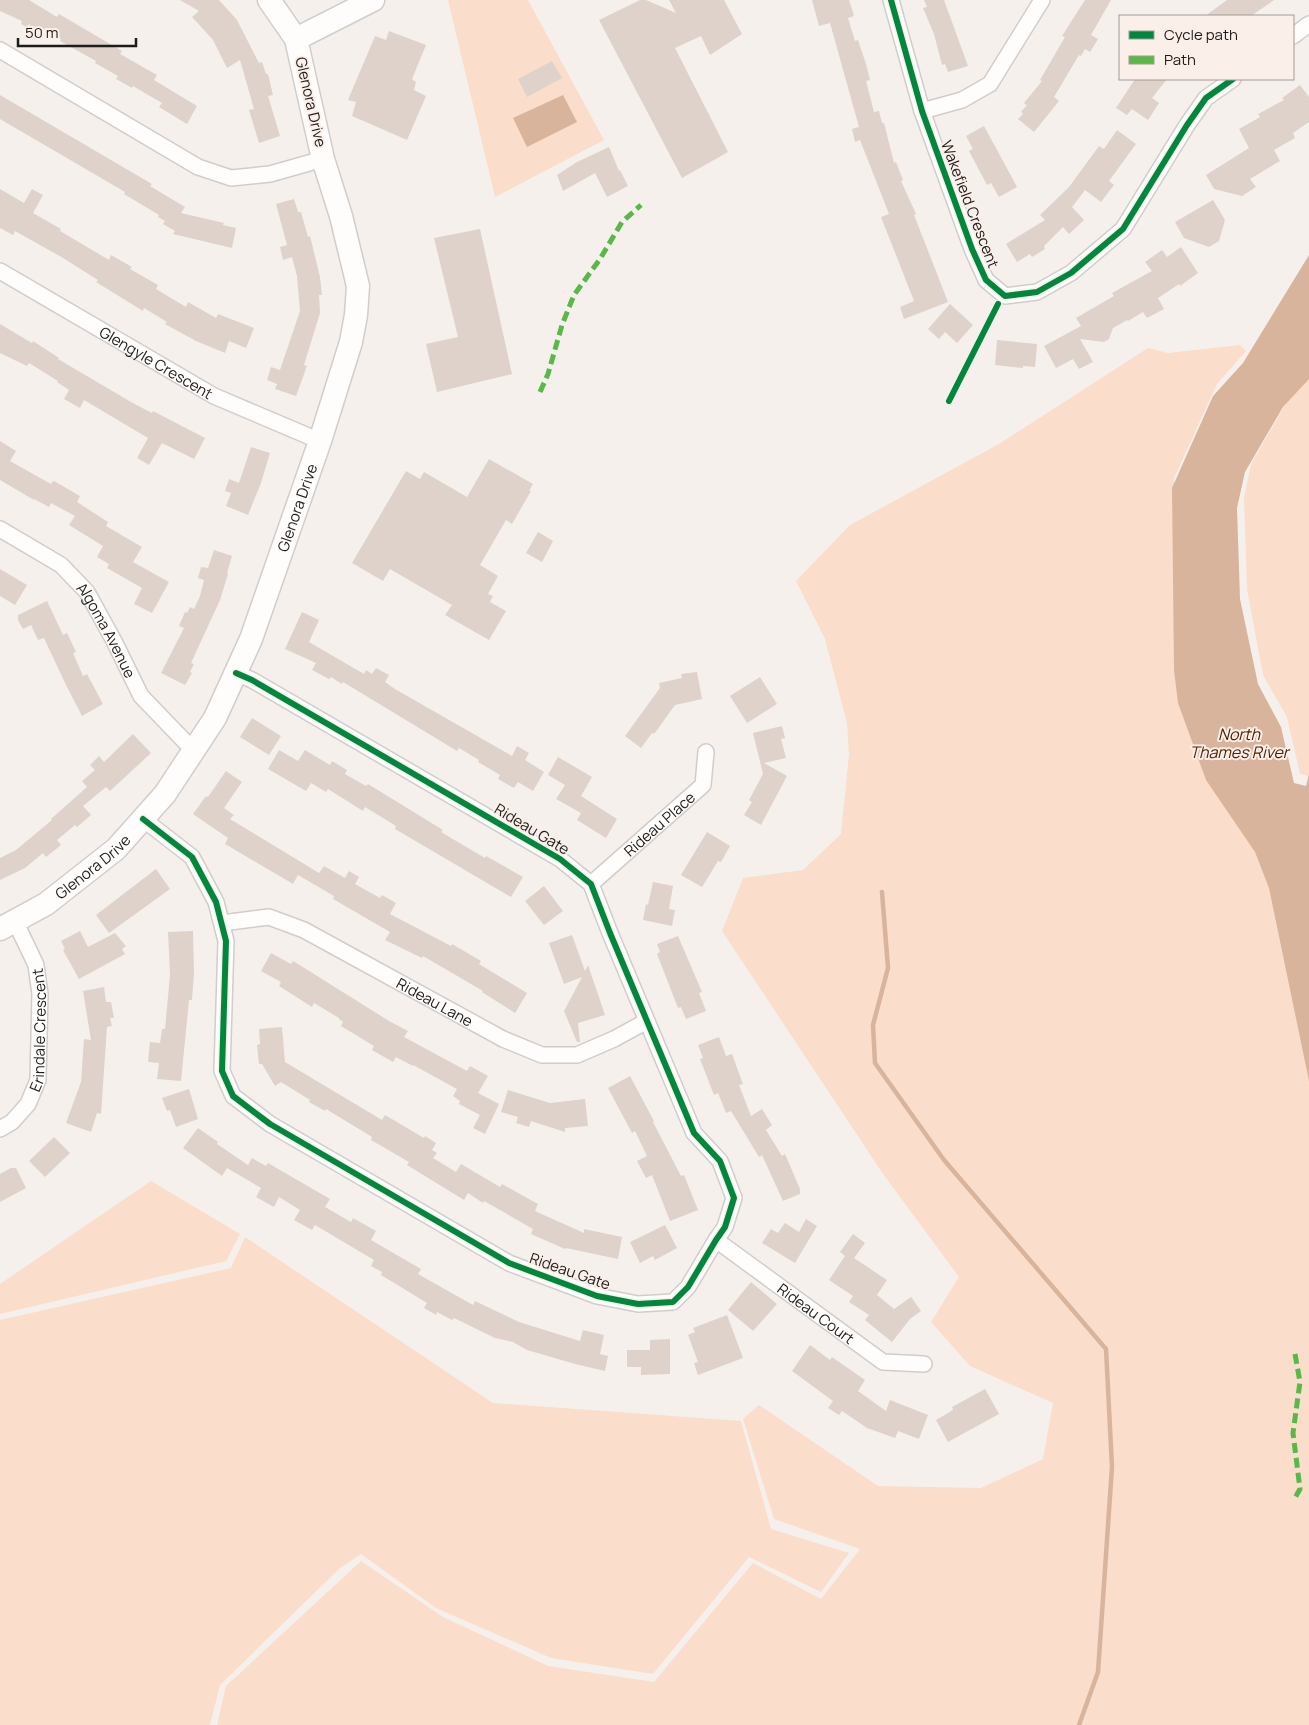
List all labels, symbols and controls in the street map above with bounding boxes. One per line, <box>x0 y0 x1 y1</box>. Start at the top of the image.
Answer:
scale bar <box>18 15 135 47</box>
legend <box>1119 15 1294 80</box>
text: 50 m <box>25 22 59 43</box>
text: Cycle path <box>1164 24 1238 45</box>
text: Path <box>1164 49 1196 70</box>
street label: Glenora Drive <box>290 55 332 149</box>
street label: Wakefield Crescent <box>936 137 1004 271</box>
street label: Glengyle Crescent <box>96 321 217 404</box>
street label: Glenora Drive <box>272 460 322 554</box>
street label: Algoma Avenue <box>72 577 141 682</box>
water label: North Thames River <box>1189 723 1291 763</box>
street label: Rideau Place <box>619 786 699 861</box>
street label: Rideau Gate <box>491 798 574 860</box>
street label: Glenora Drive <box>50 829 135 904</box>
street label: Erindale Crescent <box>24 967 51 1095</box>
street label: Rideau Lane <box>393 972 477 1031</box>
street label: Rideau Gate <box>527 1247 613 1295</box>
street label: Rideau Court <box>773 1278 859 1348</box>

